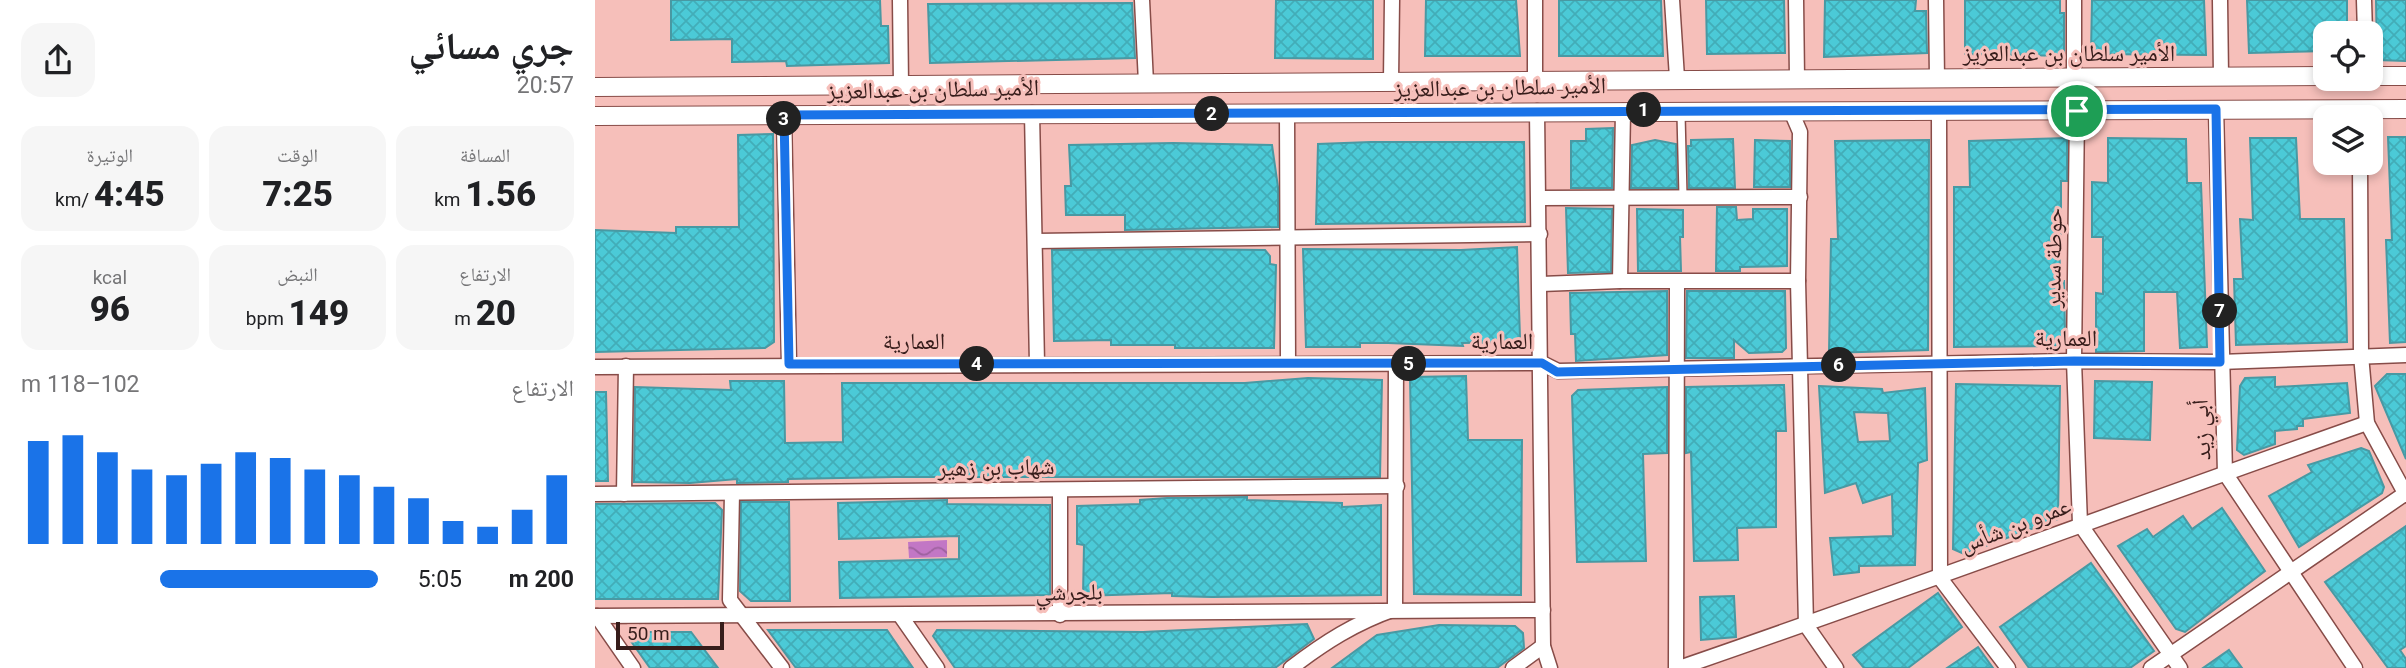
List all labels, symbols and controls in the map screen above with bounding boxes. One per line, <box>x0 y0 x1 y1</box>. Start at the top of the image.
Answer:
map controls <box>2313 21 2383 175</box>
button: locate <box>2313 21 2383 91</box>
button: share <box>21 23 95 97</box>
text: جري مسائي <box>409 24 574 68</box>
street label: الأمير سلطان بن عبدالعزيز <box>1962 40 2175 67</box>
text: 20:57 <box>517 72 574 99</box>
street label: الأمير سلطان بن عبدالعزيز <box>1393 72 1606 103</box>
street label: الأمير سلطان بن عبدالعزيز <box>826 74 1039 105</box>
pin <box>2047 81 2107 141</box>
pin: 1 <box>1627 92 1661 128</box>
icon: arrive <box>2058 92 2096 130</box>
pin: 2 <box>1195 96 1229 132</box>
text: 1 <box>1638 98 1649 121</box>
pin: 3 <box>767 102 801 136</box>
text: 2 <box>1206 102 1217 125</box>
button: layers <box>2313 105 2383 175</box>
text: 3 <box>778 107 789 130</box>
text: الوتيرة <box>87 144 133 167</box>
text: الوقت <box>277 144 318 167</box>
text: المسافة <box>460 144 510 167</box>
text: 4:45 <box>94 174 165 215</box>
text: 7:25 <box>262 174 333 215</box>
text: 1.56 <box>465 174 536 215</box>
text: /km <box>55 188 94 211</box>
text: km <box>434 188 465 211</box>
street label: حوطة سدير <box>2039 208 2068 309</box>
text: النبض <box>277 263 318 286</box>
text: الارتفاع <box>459 263 511 286</box>
text: kcal <box>93 266 127 289</box>
text: 96 <box>90 289 130 330</box>
text: 149 <box>289 293 349 334</box>
text: 20 <box>476 293 516 334</box>
pin: 7 <box>2203 294 2237 328</box>
text: 7 <box>2214 299 2225 322</box>
text: bpm <box>246 307 289 330</box>
text: m <box>454 307 476 330</box>
street label: العمارية <box>2035 325 2097 352</box>
street label: العمارية <box>883 328 945 355</box>
street label: العمارية <box>1471 328 1533 355</box>
pin: 4 <box>959 346 995 382</box>
pin: 5 <box>1391 346 1427 382</box>
pin: 6 <box>1821 348 1857 382</box>
text: 4 <box>971 352 982 375</box>
text: 5 <box>1403 352 1414 375</box>
text: 6 <box>1833 353 1844 376</box>
text: 102–118 m <box>21 371 140 398</box>
text: الارتفاع <box>511 375 574 402</box>
street label: أبي زيد <box>2186 399 2221 461</box>
street label: شهاب بن زهير <box>936 453 1055 482</box>
street label: عمرو بن شأس <box>1956 491 2075 559</box>
text: 5:05 <box>418 566 462 593</box>
text: 200 m <box>509 566 574 593</box>
street label: بلجرشي <box>1035 578 1103 611</box>
scale bar <box>616 619 725 651</box>
text: 50 m <box>627 622 670 645</box>

